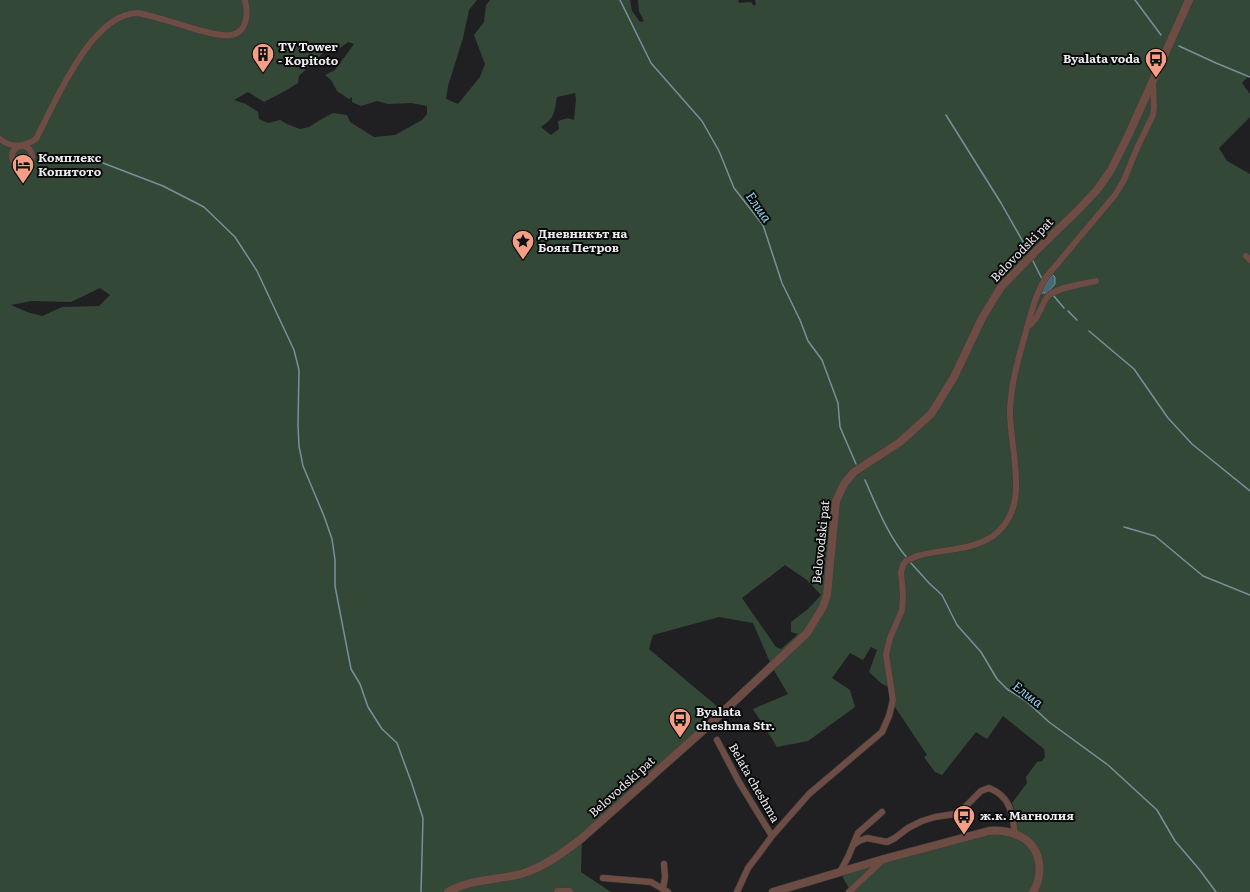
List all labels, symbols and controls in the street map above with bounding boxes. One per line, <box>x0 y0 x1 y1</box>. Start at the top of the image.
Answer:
place label: TV Tower - Kopitoto <box>278 37 339 69</box>
building icon: TV Tower - Kopitoto <box>250 41 276 74</box>
bus stop icon: Byalata voda <box>1143 46 1169 79</box>
place label: Byalata voda <box>1063 49 1140 67</box>
place label: Комплекс Копитото <box>38 148 102 180</box>
hotel icon: Комплекс Копитото <box>10 152 36 185</box>
water label: Елша <box>742 187 777 226</box>
street label: Belovodski pat <box>986 213 1057 286</box>
place label: Дневникът на Боян Петров <box>538 224 627 256</box>
place icon: Дневникът на Боян Петров <box>510 228 536 261</box>
street label: Belovodski pat <box>807 499 833 584</box>
water label: Елша <box>1009 676 1048 712</box>
place label: Byalata cheshma Str. <box>696 702 775 734</box>
bus stop icon: Byalata cheshma Str. <box>667 706 693 739</box>
street label: Belata cheshma <box>725 740 785 826</box>
street label: Belovodski pat <box>584 752 658 821</box>
bus stop icon: ж.к. Магнолия <box>951 803 977 836</box>
place label: ж.к. Магнолия <box>980 806 1074 824</box>

